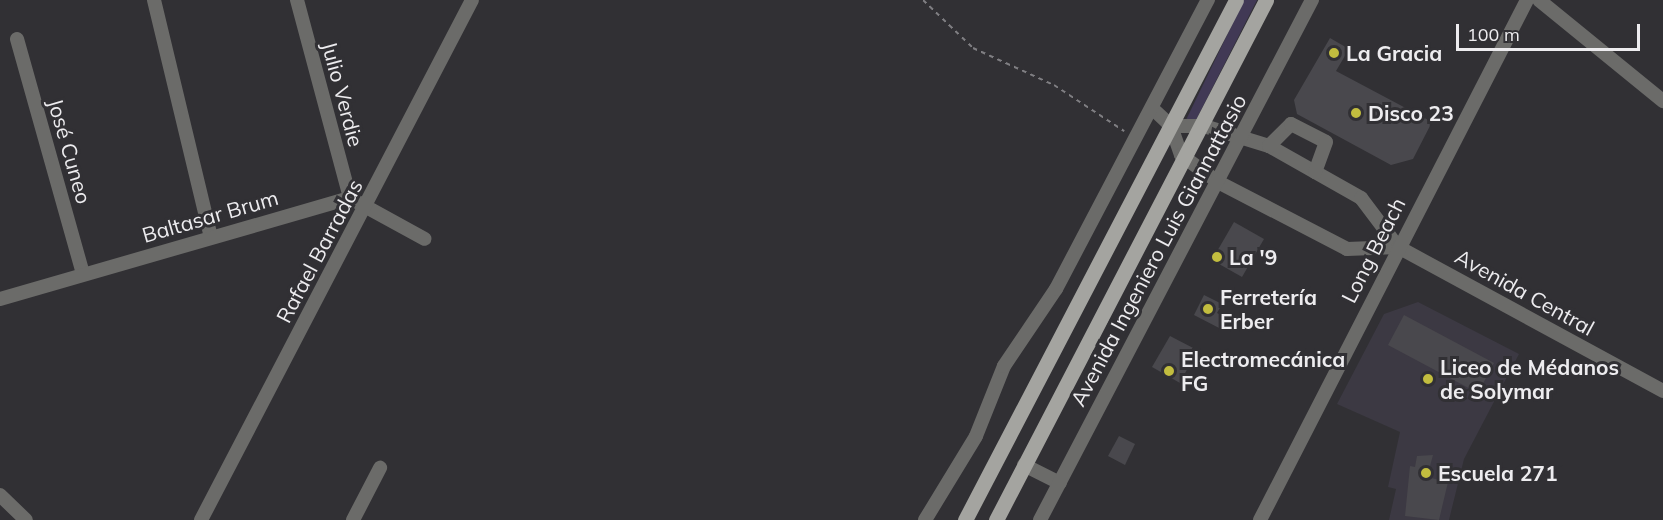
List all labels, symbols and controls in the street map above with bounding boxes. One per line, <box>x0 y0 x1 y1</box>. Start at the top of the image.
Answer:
scale bar <box>1459 12 1644 50</box>
text: 100 m <box>1467 23 1520 46</box>
street label: Julio Verdie <box>317 39 369 149</box>
place label: La Gracia <box>1346 40 1442 66</box>
marker: La Gracia <box>1327 46 1341 60</box>
street label: Avenida Ingeniero Luis Giannattasio <box>1065 90 1251 410</box>
street label: José Cuneo <box>43 96 97 206</box>
place label: Disco 23 <box>1368 100 1454 126</box>
marker: Disco 23 <box>1349 106 1363 120</box>
street label: Rafael Barradas <box>271 175 367 327</box>
street label: Baltasar Brum <box>139 185 281 247</box>
street label: Long Beach <box>1336 193 1410 307</box>
street label: Avenida Central <box>1451 243 1599 341</box>
place label: La '9 <box>1229 244 1277 270</box>
marker: La '9 <box>1210 250 1224 264</box>
place label: Ferretería Erber <box>1220 284 1317 334</box>
marker: Ferretería Erber <box>1201 302 1215 316</box>
place label: Electromecánica FG <box>1181 346 1345 396</box>
place label: Liceo de Médanos de Solymar <box>1440 354 1619 404</box>
marker: Electromecánica FG <box>1162 364 1176 378</box>
marker: Liceo de Médanos de Solymar <box>1421 372 1435 386</box>
place label: Escuela 271 <box>1438 460 1558 486</box>
marker: Escuela 271 <box>1419 466 1433 480</box>

